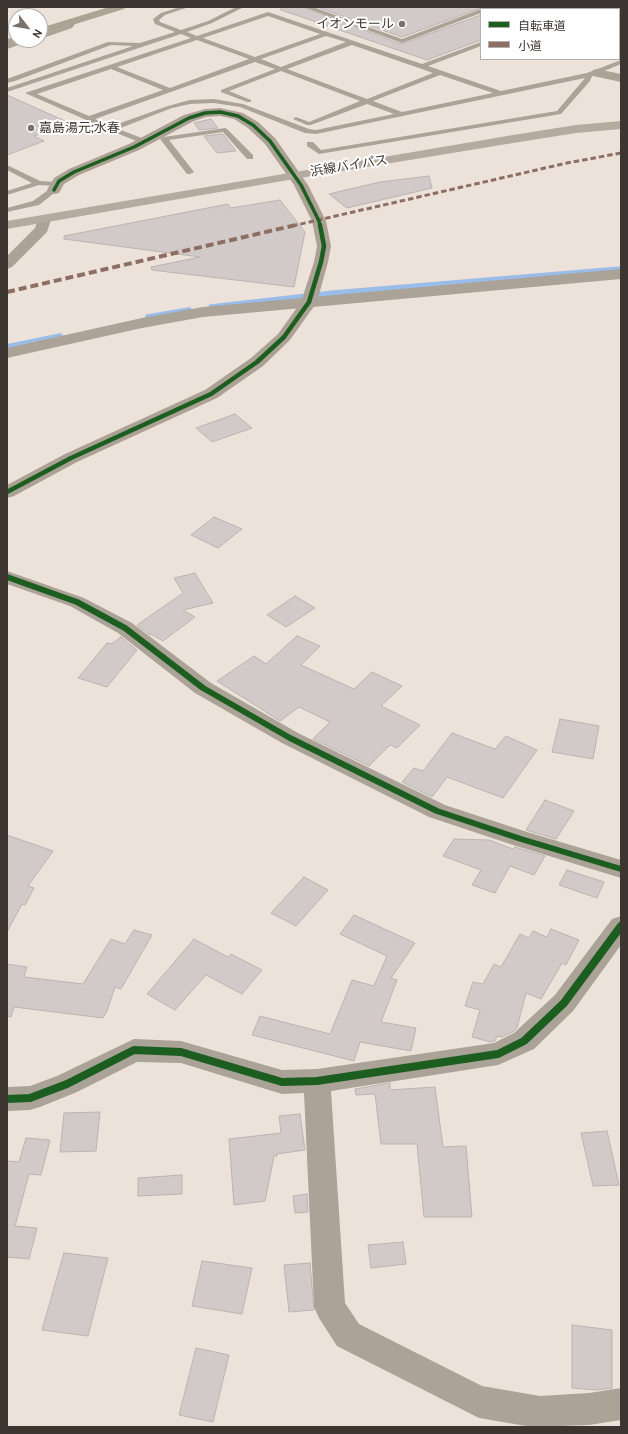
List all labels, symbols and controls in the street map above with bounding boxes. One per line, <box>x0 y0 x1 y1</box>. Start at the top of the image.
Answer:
north arrow <box>8 8 48 48</box>
legend <box>480 8 620 60</box>
place label: イオンモール <box>316 16 394 32</box>
text: 自転車道 <box>518 18 566 33</box>
marker: イオンモール <box>397 19 407 29</box>
text: N <box>29 27 45 41</box>
text: 小道 <box>518 38 542 53</box>
place label: 嘉島湯元;水春 <box>39 120 120 136</box>
marker: 嘉島湯元;水春 <box>26 123 36 133</box>
street label: 浜線バイパス <box>309 152 389 180</box>

